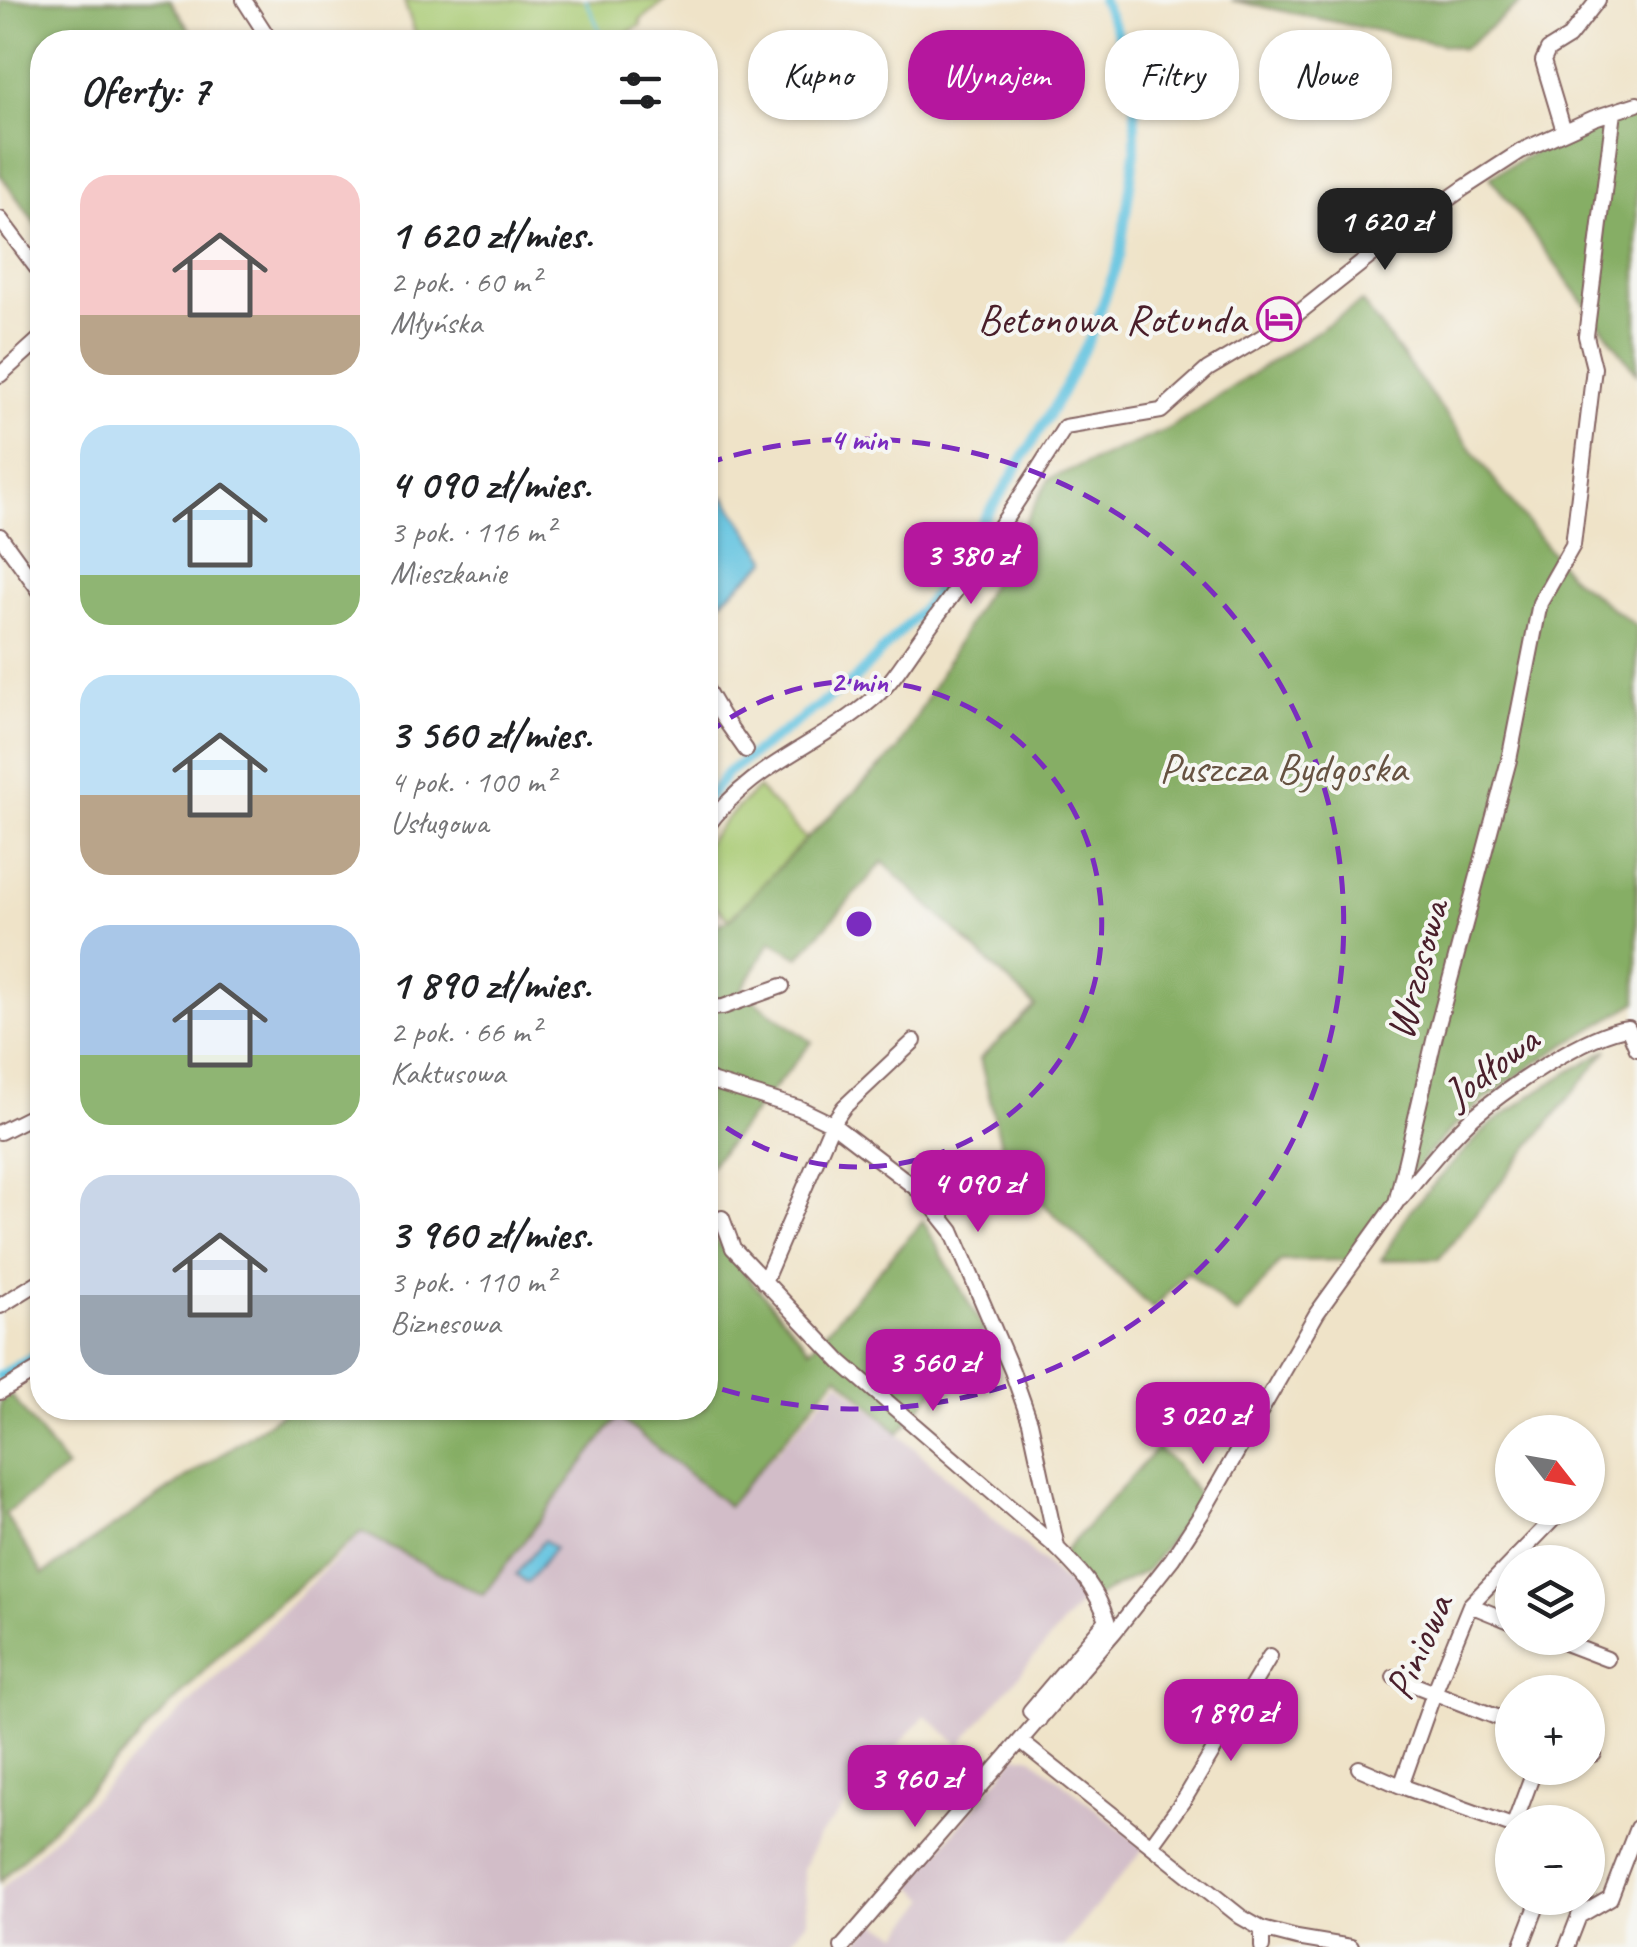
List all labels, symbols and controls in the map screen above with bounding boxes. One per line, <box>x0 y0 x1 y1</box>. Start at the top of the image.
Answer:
chip: Kupno <box>748 30 888 120</box>
chip: Wynajem <box>908 30 1085 120</box>
chip: Filtry <box>1105 30 1239 120</box>
chip: Nowe <box>1259 30 1392 120</box>
icon: filters <box>613 63 668 118</box>
text: Oferty: 7 <box>80 64 209 117</box>
pin: 1 620 zł <box>1282 188 1488 273</box>
text: 1 620 zł <box>1339 200 1431 241</box>
text: 1 620 zł/mies. <box>390 208 593 261</box>
icon: home <box>160 215 280 335</box>
text: 2 pok. · 60 m² <box>390 261 540 302</box>
place label: Betonowa Rotunda <box>978 293 1249 346</box>
hotel icon: Betonowa Rotunda <box>1256 296 1302 342</box>
text: Młyńska <box>390 302 482 343</box>
text: 4 min <box>830 421 889 459</box>
text: 4 090 zł/mies. <box>390 458 591 511</box>
icon: home <box>160 465 280 585</box>
text: 3 pok. · 116 m² <box>390 511 554 552</box>
pin: 3 380 zł <box>868 522 1074 607</box>
text: 3 380 zł <box>926 534 1016 575</box>
text: Mieszkanie <box>390 552 506 593</box>
text: 2 min <box>830 663 889 701</box>
text: 3 560 zł/mies. <box>390 708 592 761</box>
icon: home <box>160 715 280 835</box>
park label: Puszcza Bydgoska <box>1159 742 1409 795</box>
text: 4 pok. · 100 m² <box>390 761 554 802</box>
text: Usługowa <box>390 802 488 843</box>
street label: Wrzosowa <box>1373 891 1462 1045</box>
centre of rings <box>841 906 877 942</box>
text: 1 890 zł/mies. <box>390 958 591 1011</box>
icon: home <box>160 965 280 1085</box>
text: 2 pok. · 66 m² <box>390 1011 540 1052</box>
street label: Jodłowa <box>1431 1012 1552 1121</box>
text: Kaktusowa <box>390 1052 506 1093</box>
pin: 4 090 zł <box>875 1150 1081 1235</box>
text: 4 090 zł <box>933 1162 1023 1203</box>
text: 3 960 zł/mies. <box>390 1208 592 1261</box>
icon: home <box>160 1215 280 1335</box>
text: 3 pok. · 110 m² <box>390 1261 554 1302</box>
text: Biznesowa <box>390 1302 501 1343</box>
pin: 3 560 zł <box>830 1329 1036 1414</box>
text: 3 560 zł <box>888 1341 978 1382</box>
pin: 3 020 zł <box>1100 1382 1306 1467</box>
text: 3 020 zł <box>1158 1394 1248 1435</box>
north arrow <box>1495 1415 1605 1525</box>
map controls <box>1495 1415 1605 1915</box>
button: layers <box>1495 1545 1605 1655</box>
street label: Piniowa <box>1373 1584 1467 1708</box>
button: + <box>1495 1675 1605 1785</box>
pin: 1 890 zł <box>1128 1679 1334 1764</box>
text: 1 890 zł <box>1186 1691 1276 1732</box>
pin: 3 960 zł <box>812 1745 1018 1830</box>
text: 3 960 zł <box>870 1757 960 1798</box>
button: − <box>1495 1805 1605 1915</box>

